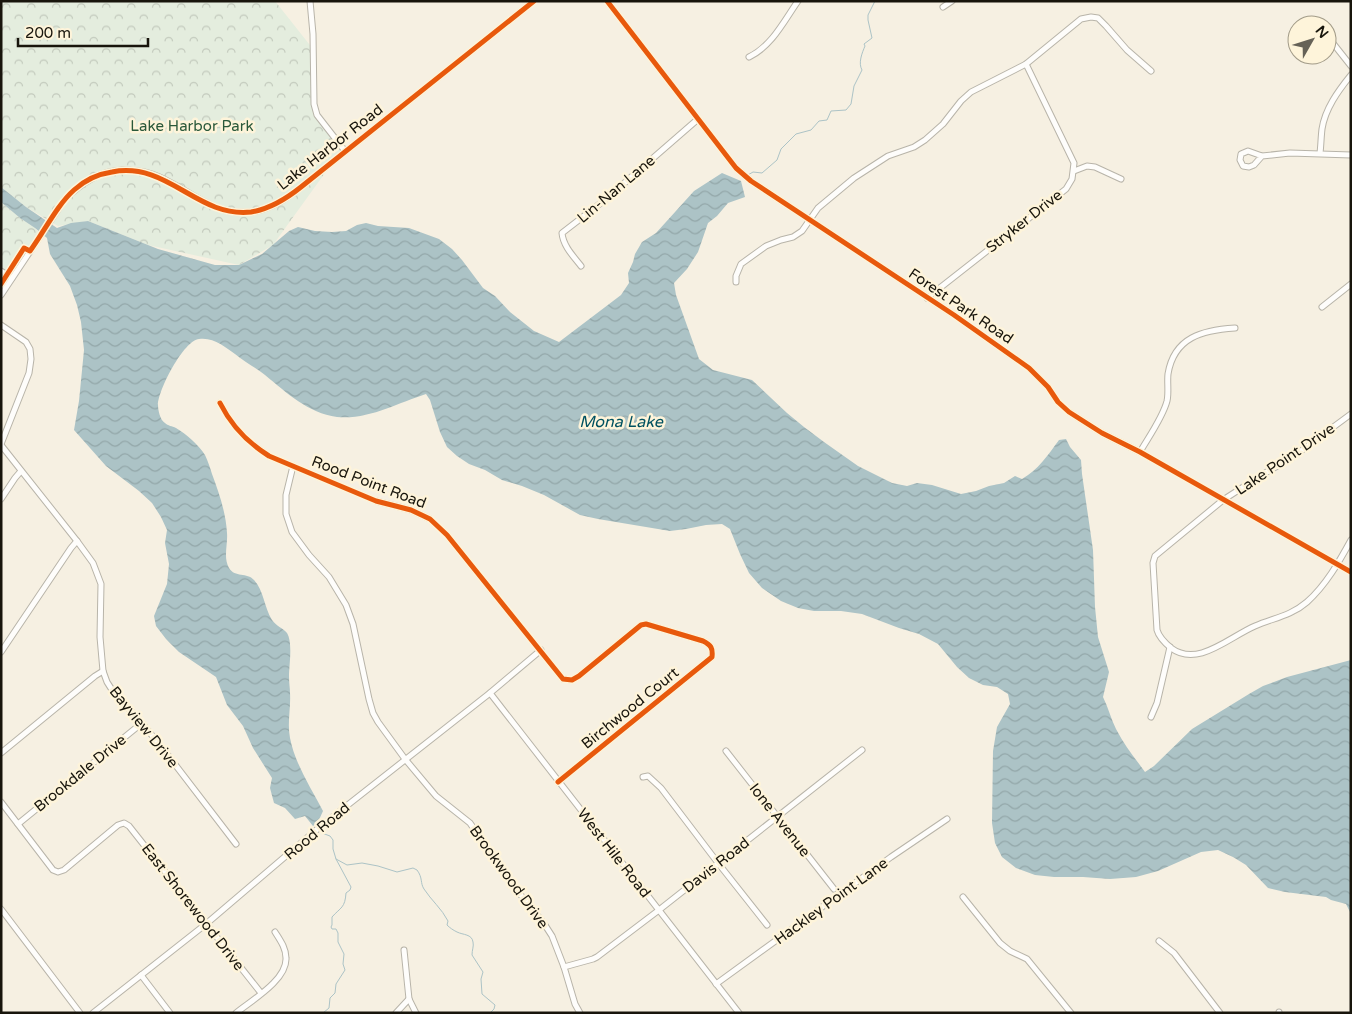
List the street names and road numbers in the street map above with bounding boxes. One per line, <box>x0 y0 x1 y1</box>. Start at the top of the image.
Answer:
street label: Lake Harbor Road <box>274 100 386 194</box>
street label: Lin-Nan Lane <box>574 151 658 227</box>
street label: Stryker Drive <box>982 186 1066 256</box>
street label: Forest Park Road <box>905 264 1017 348</box>
street label: Lake Point Drive <box>1232 419 1338 499</box>
street label: Rood Point Road <box>309 452 429 512</box>
street label: Birchwood Court <box>578 663 682 753</box>
street label: Bayview Drive <box>106 683 182 771</box>
street label: Brookdale Drive <box>30 730 130 816</box>
street label: Ione Avenue <box>746 780 814 860</box>
street label: Rood Road <box>281 798 353 864</box>
street label: West Hile Road <box>574 805 654 901</box>
street label: Brookwood Drive <box>466 822 552 932</box>
street label: Davis Road <box>679 833 753 897</box>
street label: East Shorewood Drive <box>138 840 248 974</box>
street label: Hackley Point Lane <box>771 854 891 948</box>

